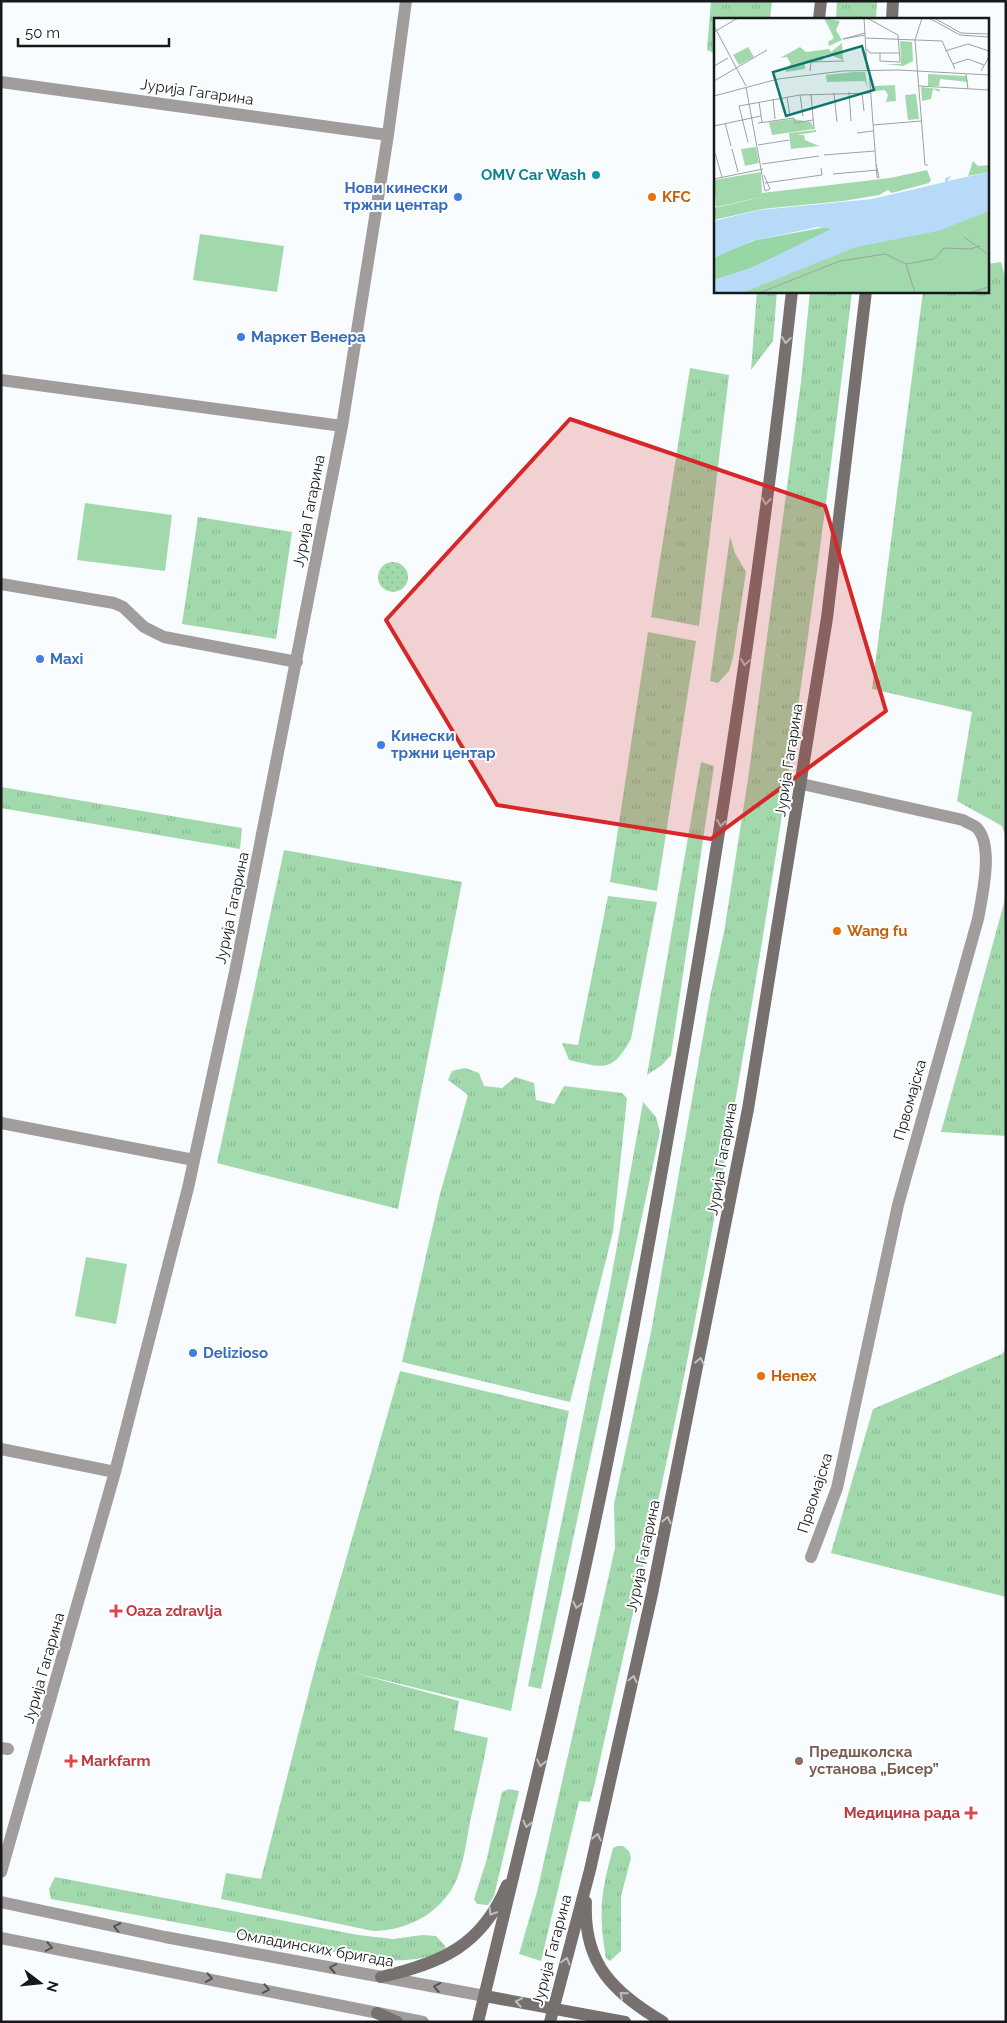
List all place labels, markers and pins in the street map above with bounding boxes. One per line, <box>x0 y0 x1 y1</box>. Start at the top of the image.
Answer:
place label: OMV Car Wash <box>481 166 586 184</box>
marker: OMV Car Wash <box>590 169 602 181</box>
place label: Нови кинески тржни центар <box>344 179 448 214</box>
place label: KFC <box>662 188 691 206</box>
marker: Нови кинески тржни центар <box>452 191 464 203</box>
marker: KFC <box>646 191 658 203</box>
place label: Маркет Венера <box>251 328 366 346</box>
marker: Маркет Венера <box>235 331 247 343</box>
place label: Maxi <box>50 650 83 668</box>
marker: Maxi <box>34 653 46 665</box>
place label: Кинески тржни центар <box>391 727 496 762</box>
marker: Кинески тржни центар <box>375 739 387 751</box>
place label: Wang fu <box>847 922 908 940</box>
marker: Wang fu <box>831 925 843 937</box>
place label: Delizioso <box>203 1344 268 1362</box>
marker: Delizioso <box>187 1347 199 1359</box>
place label: Henex <box>771 1367 817 1385</box>
marker: Henex <box>755 1370 767 1382</box>
place label: Oaza zdravlja <box>126 1602 222 1620</box>
marker: Oaza zdravlja <box>110 1605 122 1617</box>
place label: Предшколска установа „Бисер” <box>809 1743 939 1778</box>
place label: Markfarm <box>81 1752 151 1770</box>
marker: Markfarm <box>65 1755 77 1767</box>
marker: Предшколска установа „Бисер” <box>793 1755 805 1767</box>
place label: Медицина рада <box>844 1804 960 1822</box>
marker: Медицина рада <box>964 1806 978 1820</box>

